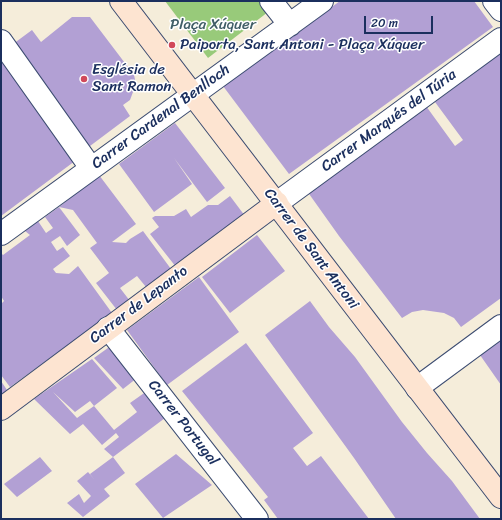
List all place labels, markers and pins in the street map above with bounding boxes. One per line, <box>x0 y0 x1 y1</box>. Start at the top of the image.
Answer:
place label: Paiporta, Sant Antoni - Plaça Xúquer <box>180 36 424 54</box>
marker: Paiporta, Sant Antoni - Plaça Xúquer <box>167 40 177 50</box>
place label: Església de Sant Ramon <box>92 61 171 96</box>
marker: Església de Sant Ramon <box>79 74 89 84</box>

